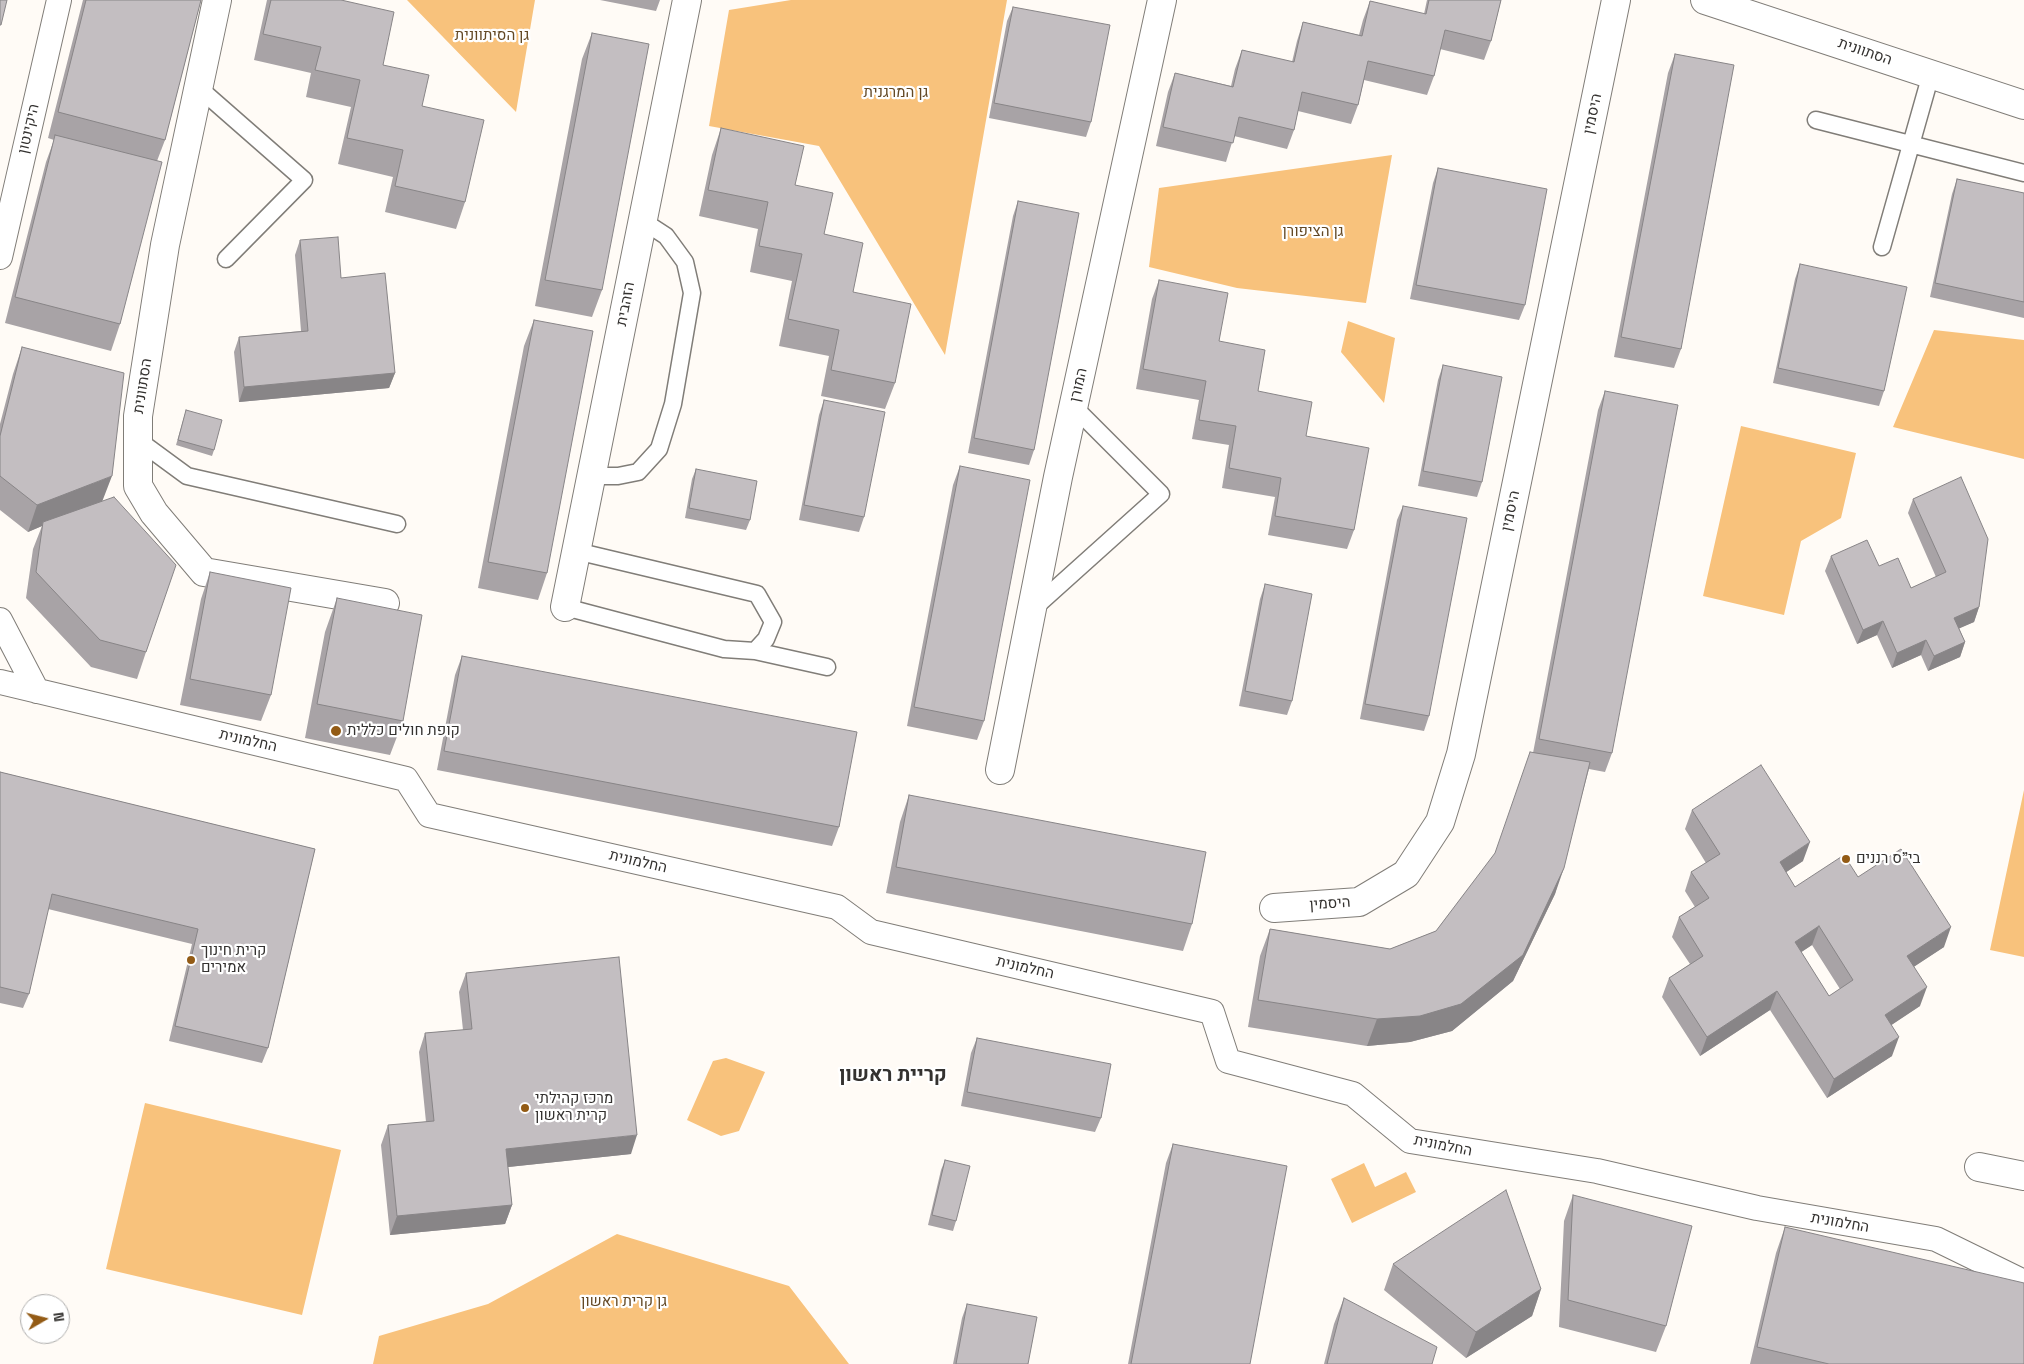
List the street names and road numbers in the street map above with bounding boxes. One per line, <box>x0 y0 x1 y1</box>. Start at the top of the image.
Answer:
street label: הסתוונית <box>1836 34 1894 70</box>
street label: היסמין <box>1580 92 1606 136</box>
street label: היקינטון <box>15 102 43 156</box>
street label: הזהבית <box>613 280 639 328</box>
street label: הסתוונית <box>130 357 156 415</box>
street label: המורן <box>1066 366 1092 404</box>
street label: היסמין <box>1498 489 1524 533</box>
street label: החלמונית <box>217 726 279 756</box>
street label: החלמונית <box>607 847 669 877</box>
street label: היסמין <box>1309 894 1351 914</box>
street label: החלמונית <box>994 953 1056 983</box>
street label: החלמונית <box>1412 1132 1474 1160</box>
street label: החלמונית <box>1809 1209 1871 1237</box>

